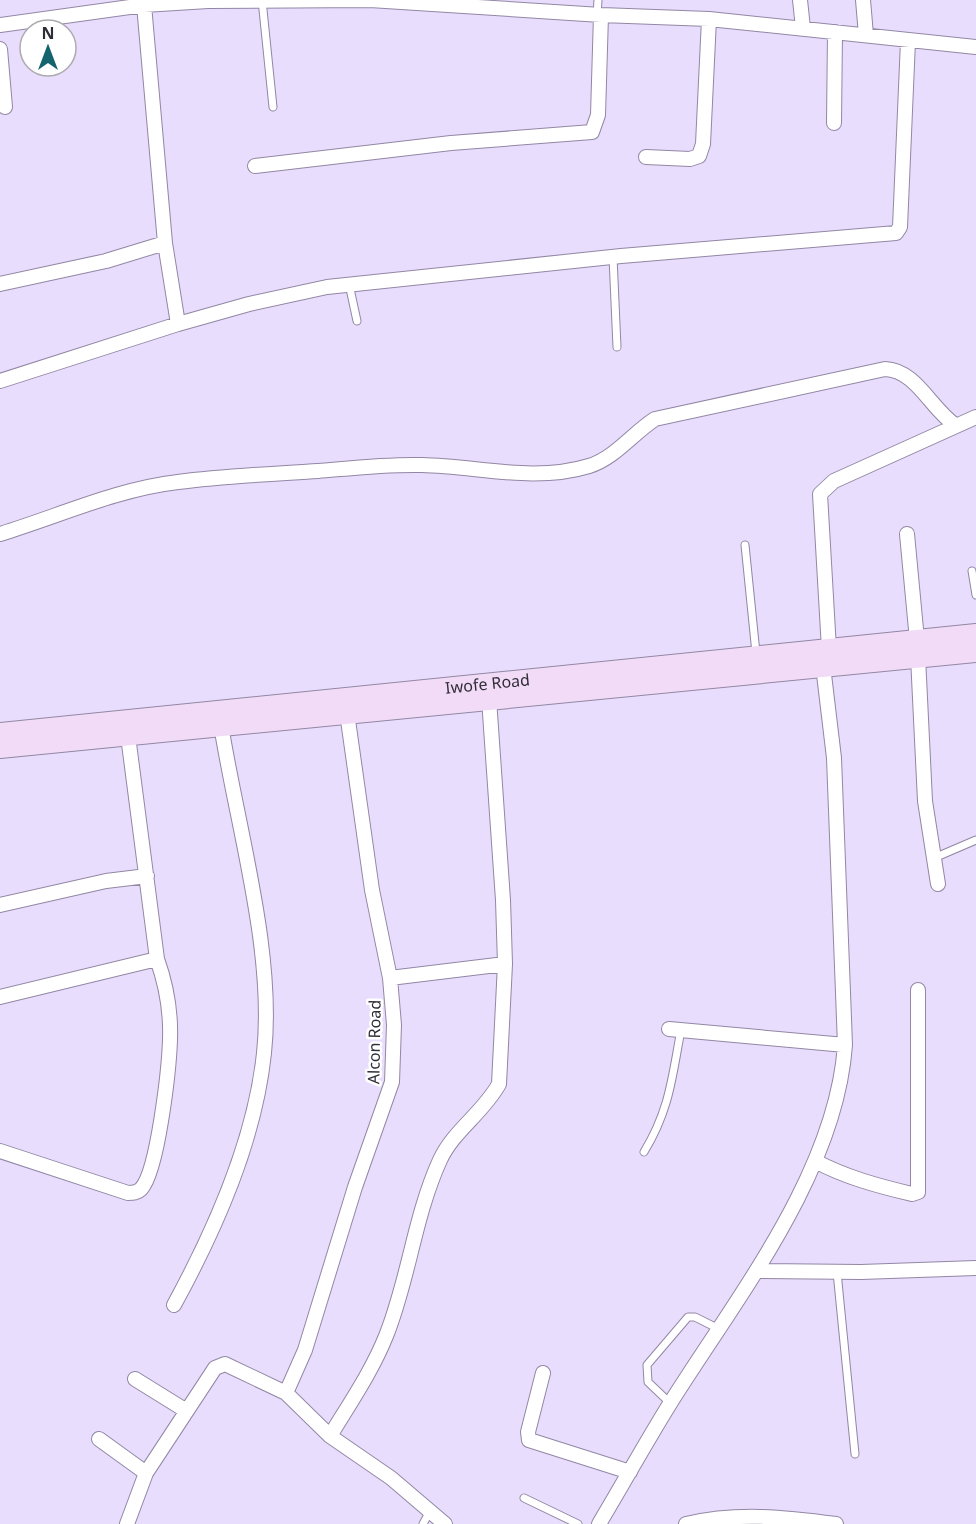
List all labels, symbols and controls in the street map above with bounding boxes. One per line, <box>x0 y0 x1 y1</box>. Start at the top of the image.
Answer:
north arrow <box>18 18 78 78</box>
text: N <box>41 22 55 44</box>
street label: Iwofe Road <box>444 668 531 699</box>
street label: Alcon Road <box>362 1000 386 1084</box>

